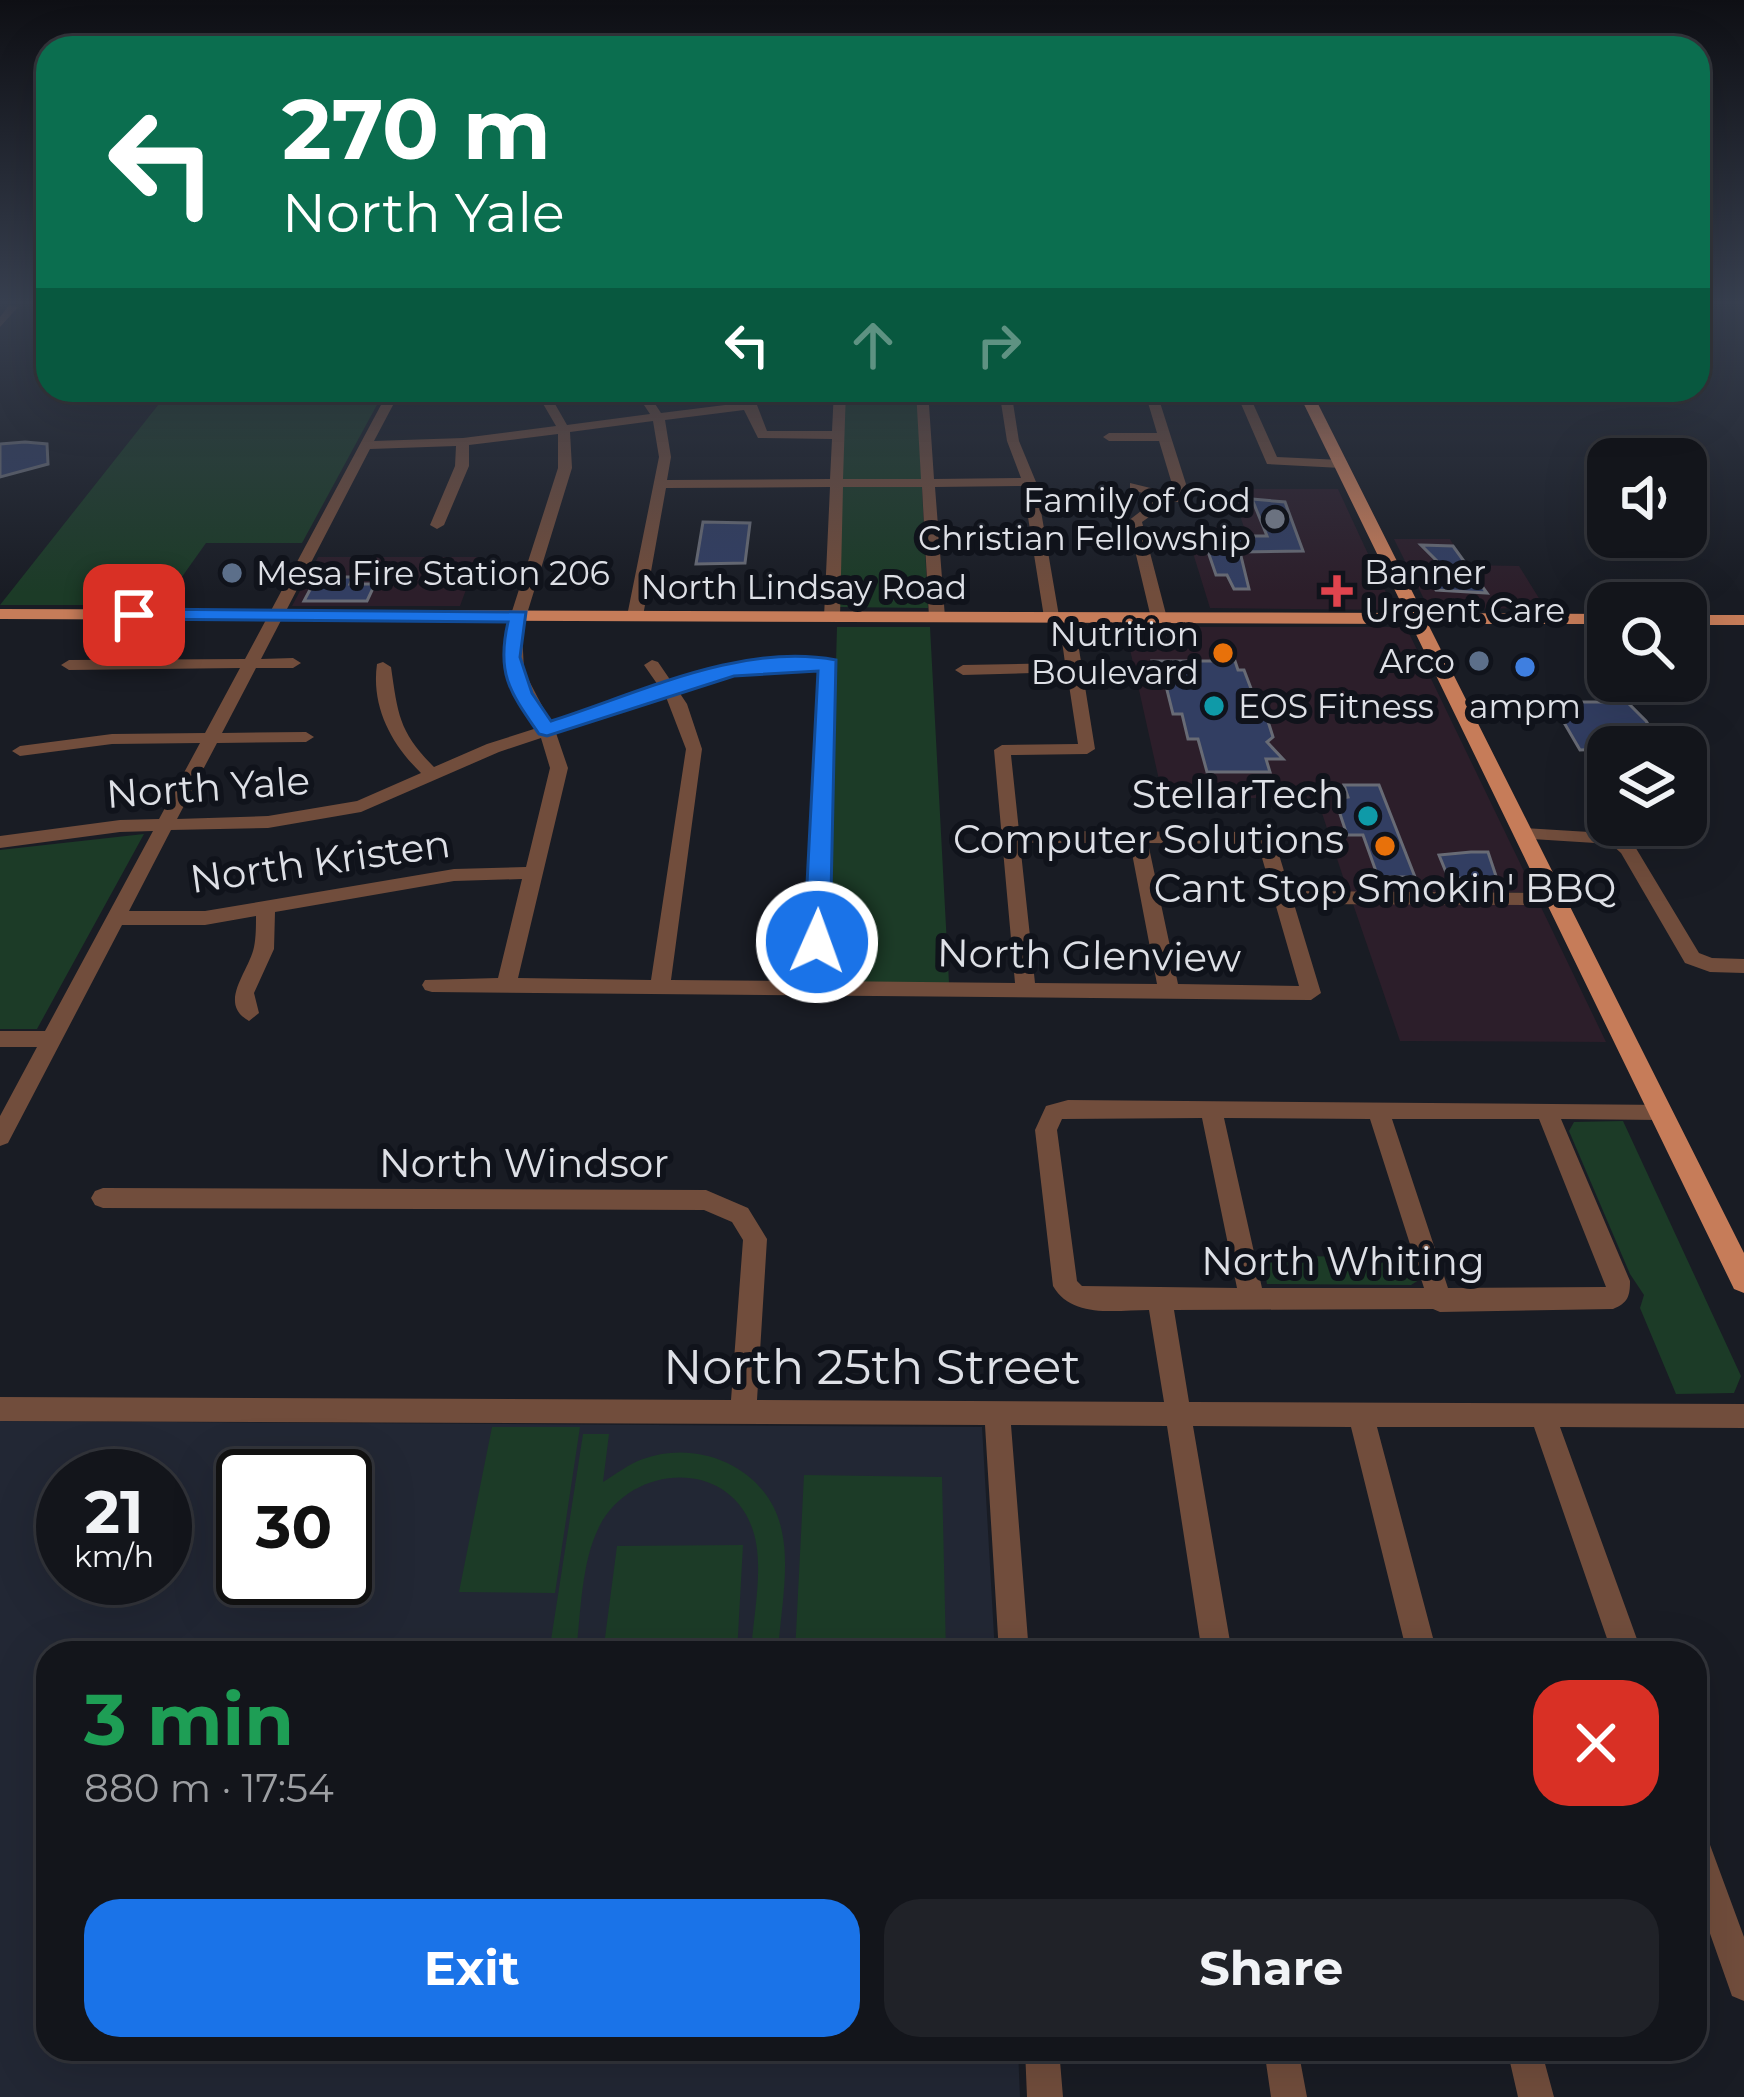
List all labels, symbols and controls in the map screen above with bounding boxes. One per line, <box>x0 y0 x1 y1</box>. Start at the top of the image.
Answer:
text: 270 m <box>282 78 551 180</box>
icon: left <box>84 84 240 240</box>
text: North Yale <box>282 180 565 246</box>
icon: left <box>714 312 780 378</box>
icon: ahead <box>840 312 906 378</box>
icon: right <box>966 312 1032 378</box>
map controls <box>1587 438 1707 846</box>
button: sound <box>1587 438 1707 558</box>
place label: Family of God Christian Fellowship <box>918 480 1251 558</box>
marker: Family of God Christian Fellowship <box>1262 506 1288 532</box>
place label: Banner Urgent Care <box>1364 552 1565 630</box>
place label: Mesa Fire Station 206 <box>256 553 610 593</box>
marker: Mesa Fire Station 206 <box>219 560 245 586</box>
pin <box>83 564 185 666</box>
street label: North Lindsay Road <box>641 567 967 607</box>
marker: Banner Urgent Care <box>1321 575 1353 607</box>
icon: arrive <box>101 582 167 648</box>
button: search <box>1587 582 1707 702</box>
place label: Nutrition Boulevard <box>1031 614 1199 692</box>
marker: Nutrition Boulevard <box>1210 640 1236 666</box>
place label: Arco <box>1380 641 1455 681</box>
marker: Arco <box>1466 648 1492 674</box>
marker: ampm <box>1512 654 1538 680</box>
place label: EOS Fitness <box>1238 686 1434 726</box>
place label: ampm <box>1469 686 1581 726</box>
marker: EOS Fitness <box>1201 693 1227 719</box>
button: layers <box>1587 726 1707 846</box>
street label: North Yale <box>105 756 311 818</box>
place label: StellarTech Computer Solutions <box>953 770 1344 863</box>
marker: StellarTech Computer Solutions <box>1355 803 1381 829</box>
street label: North Kristen <box>187 819 453 903</box>
marker: Cant Stop Smokin' BBQ <box>1372 833 1398 859</box>
place label: Cant Stop Smokin' BBQ <box>1154 864 1616 912</box>
position arrow <box>754 879 880 1005</box>
street label: North Glenview <box>937 928 1241 982</box>
street label: North Windsor <box>379 1139 669 1187</box>
street label: North Whiting <box>1201 1237 1485 1285</box>
street label: North 25th Street <box>663 1338 1081 1396</box>
speed limit sign: 30 <box>216 1449 372 1605</box>
text: 21 <box>85 1475 143 1548</box>
text: km/h <box>74 1538 154 1575</box>
text: 3 min <box>84 1675 294 1763</box>
button: close <box>1533 1680 1659 1806</box>
text: 880 m · 17:54 <box>84 1764 334 1812</box>
button: Exit <box>84 1899 860 2037</box>
button: Share <box>884 1899 1659 2037</box>

